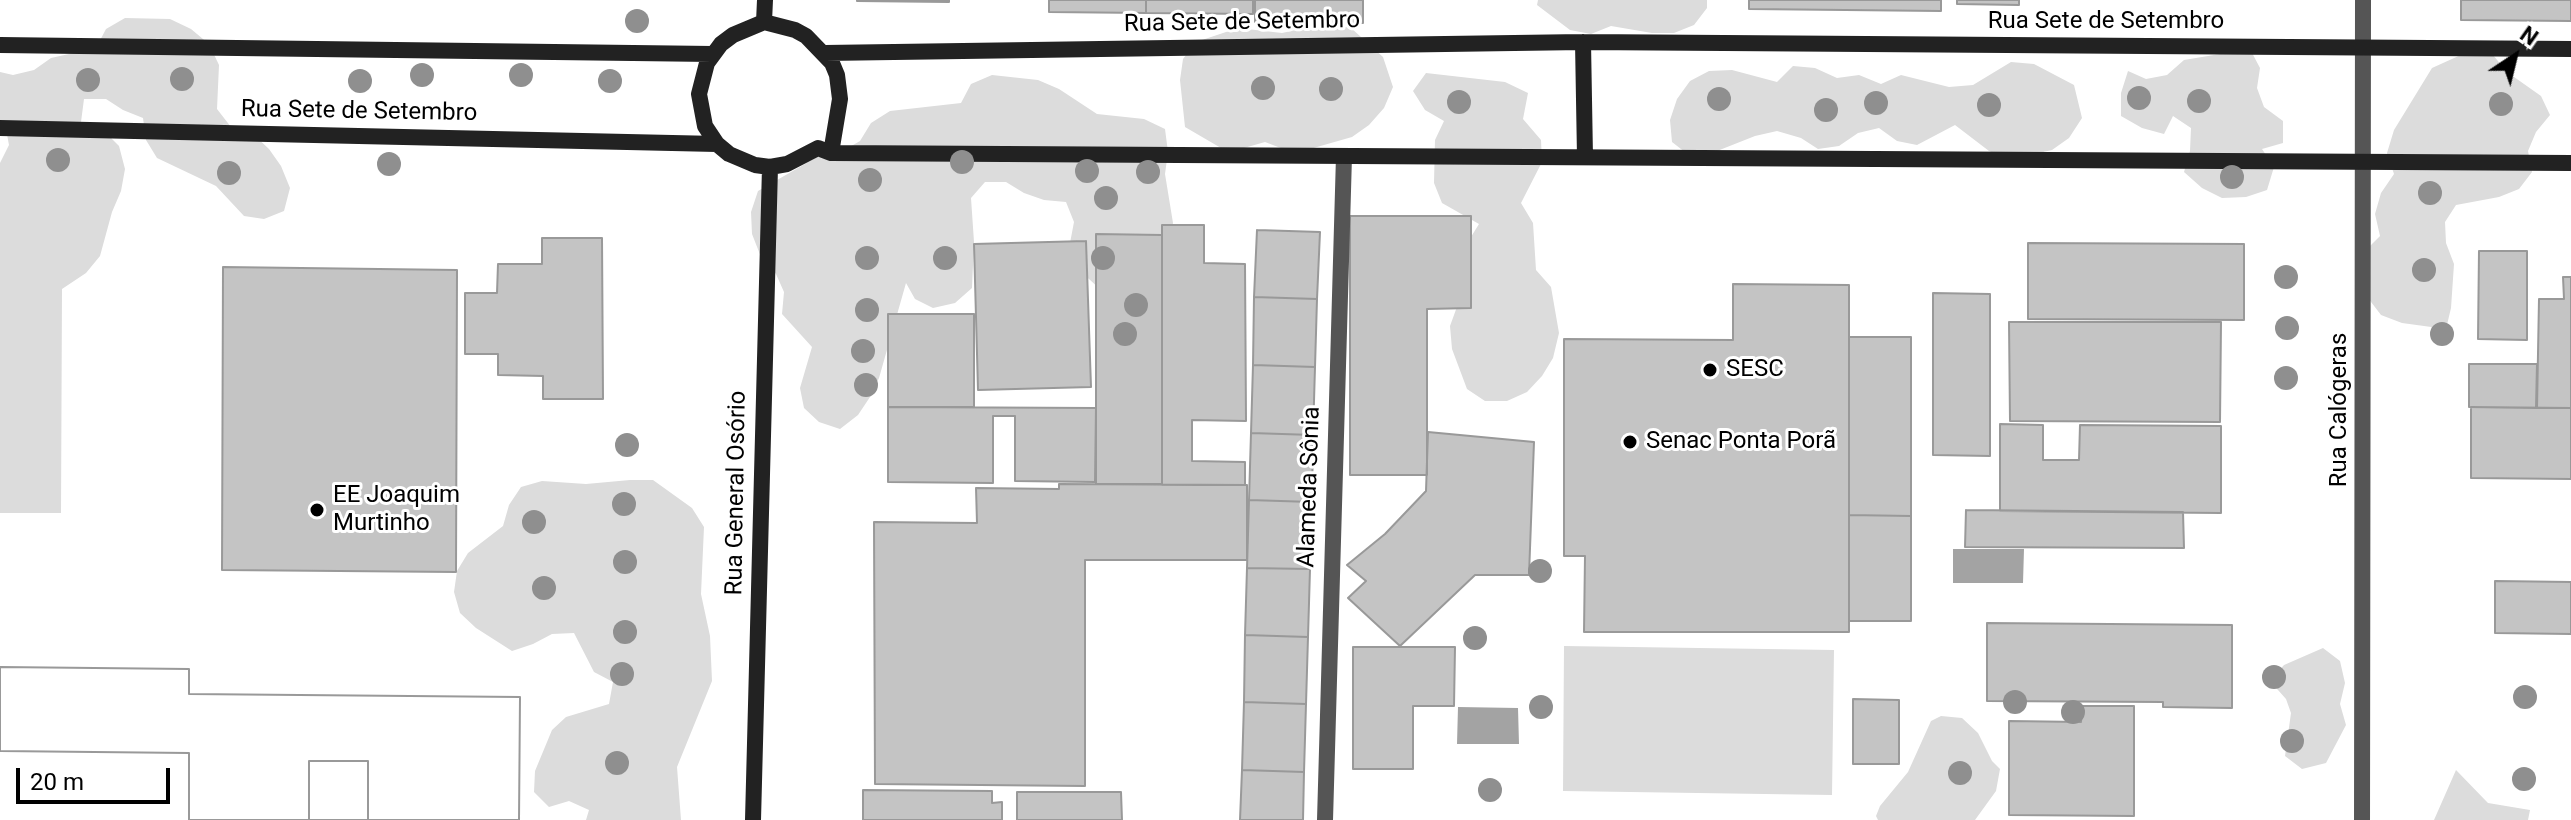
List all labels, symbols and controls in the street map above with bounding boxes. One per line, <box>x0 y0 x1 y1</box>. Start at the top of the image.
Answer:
street label: Rua Sete de Setembro <box>1124 7 1360 39</box>
street label: Rua Sete de Setembro <box>1988 8 2224 36</box>
north arrow <box>2475 16 2555 96</box>
text: N <box>2516 21 2543 51</box>
street label: Rua Sete de Setembro <box>241 96 477 128</box>
street label: Rua Calógeras <box>2326 333 2354 487</box>
place label: SESC <box>1726 356 1784 384</box>
marker: SESC <box>1701 361 1719 379</box>
street label: Rua General Osório <box>721 390 753 596</box>
street label: Alameda Sônia <box>1293 406 1327 568</box>
place label: Senac Ponta Porã <box>1646 428 1836 456</box>
marker: Senac Ponta Porã <box>1621 433 1639 451</box>
place label: EE Joaquim Murtinho <box>333 482 460 538</box>
marker: EE Joaquim Murtinho <box>308 501 326 519</box>
scale bar <box>20 752 174 802</box>
text: 20 m <box>30 768 84 796</box>

